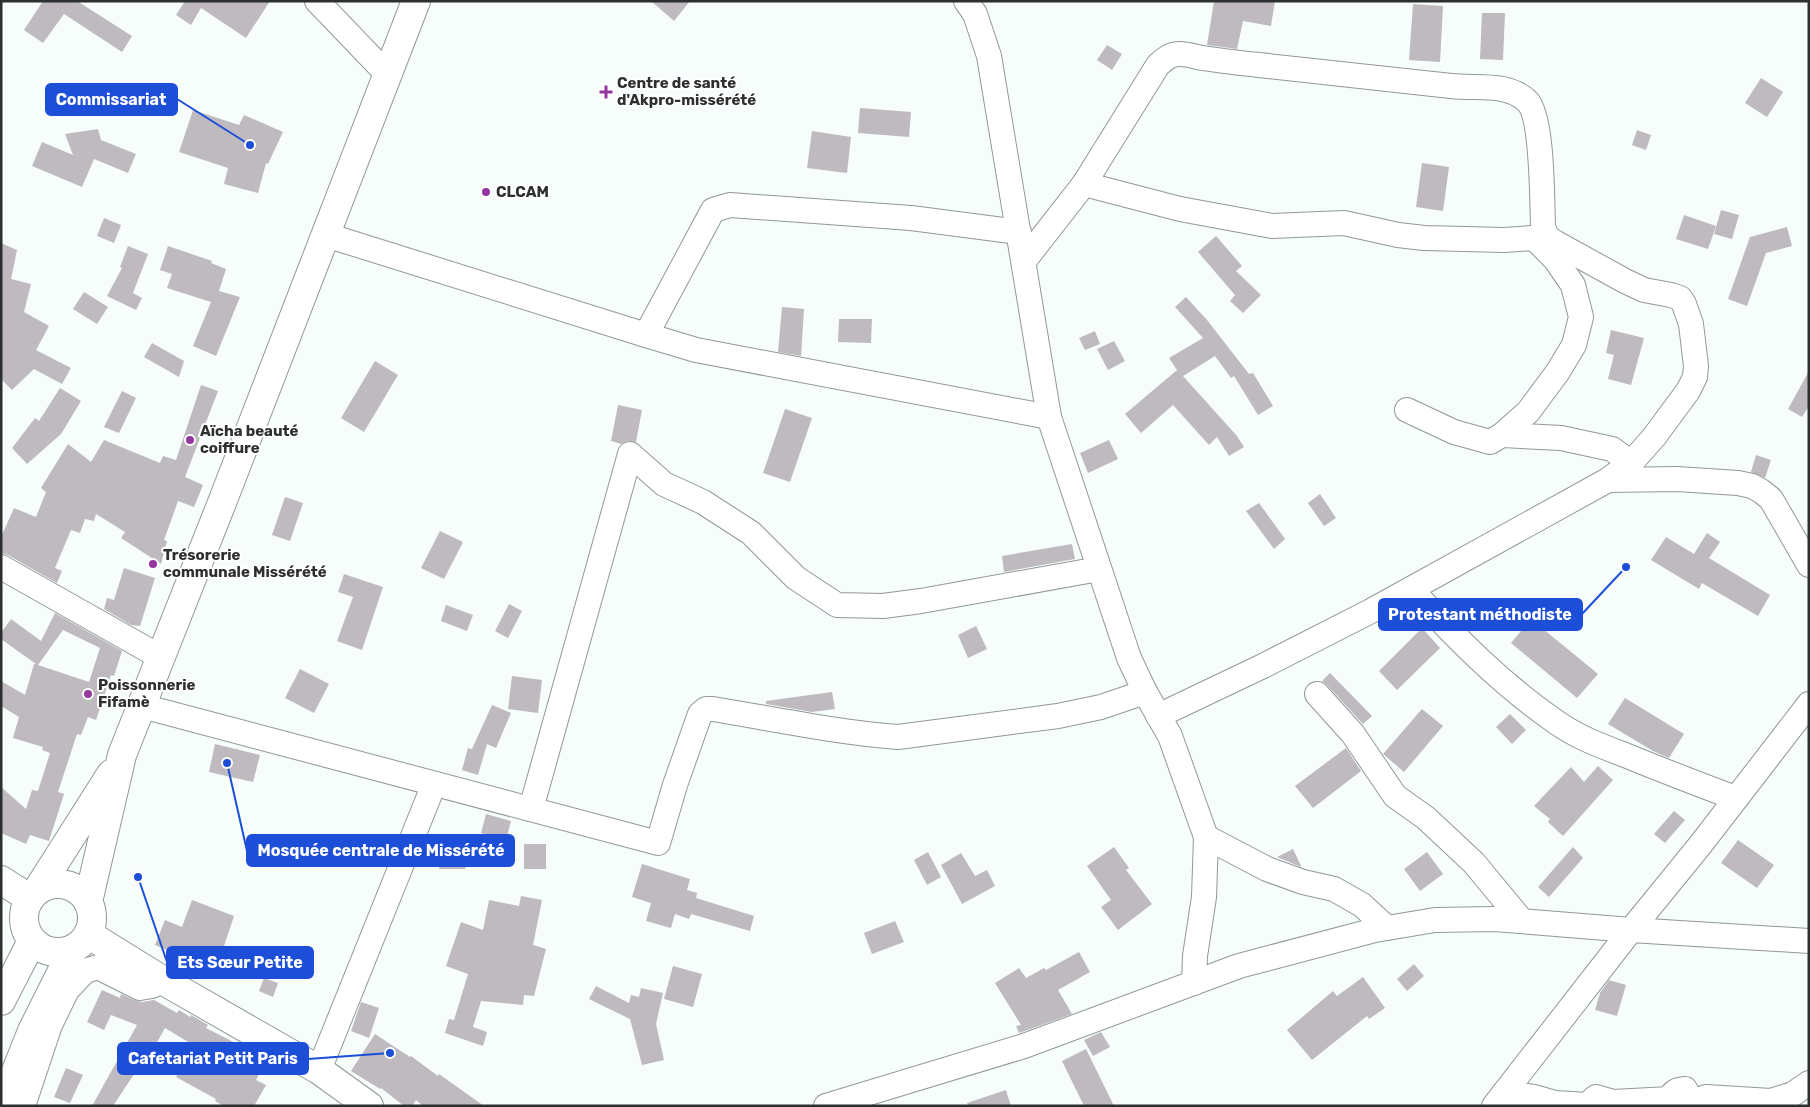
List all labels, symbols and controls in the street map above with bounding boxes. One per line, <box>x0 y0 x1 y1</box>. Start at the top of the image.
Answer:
place label: Centre de santé d'Akpro-missérété <box>617 74 756 109</box>
callout: Commissariat <box>46 84 177 115</box>
marker: Centre de santé d'Akpro-missérété <box>599 85 613 99</box>
text: Commissariat <box>56 90 167 109</box>
place label: CLCAM <box>496 183 549 201</box>
marker: CLCAM <box>480 186 492 198</box>
place label: Aïcha beauté coiffure <box>200 422 299 457</box>
marker: Aïcha beauté coiffure <box>184 434 196 446</box>
place label: Trésorerie communale Missérété <box>163 546 327 581</box>
marker: Trésorerie communale Missérété <box>147 558 159 570</box>
callout: Protestant méthodiste <box>1379 599 1582 630</box>
text: Protestant méthodiste <box>1388 605 1572 624</box>
place label: Poissonnerie Fifamè <box>98 676 196 711</box>
marker: Poissonnerie Fifamè <box>82 688 94 700</box>
callout: Mosquée centrale de Missérété <box>247 835 514 866</box>
text: Mosquée centrale de Missérété <box>258 841 505 860</box>
callout: Ets Sœur Petite <box>167 947 313 978</box>
text: Ets Sœur Petite <box>177 953 303 972</box>
callout: Cafetariat Petit Paris <box>118 1043 308 1074</box>
text: Cafetariat Petit Paris <box>128 1049 298 1068</box>

